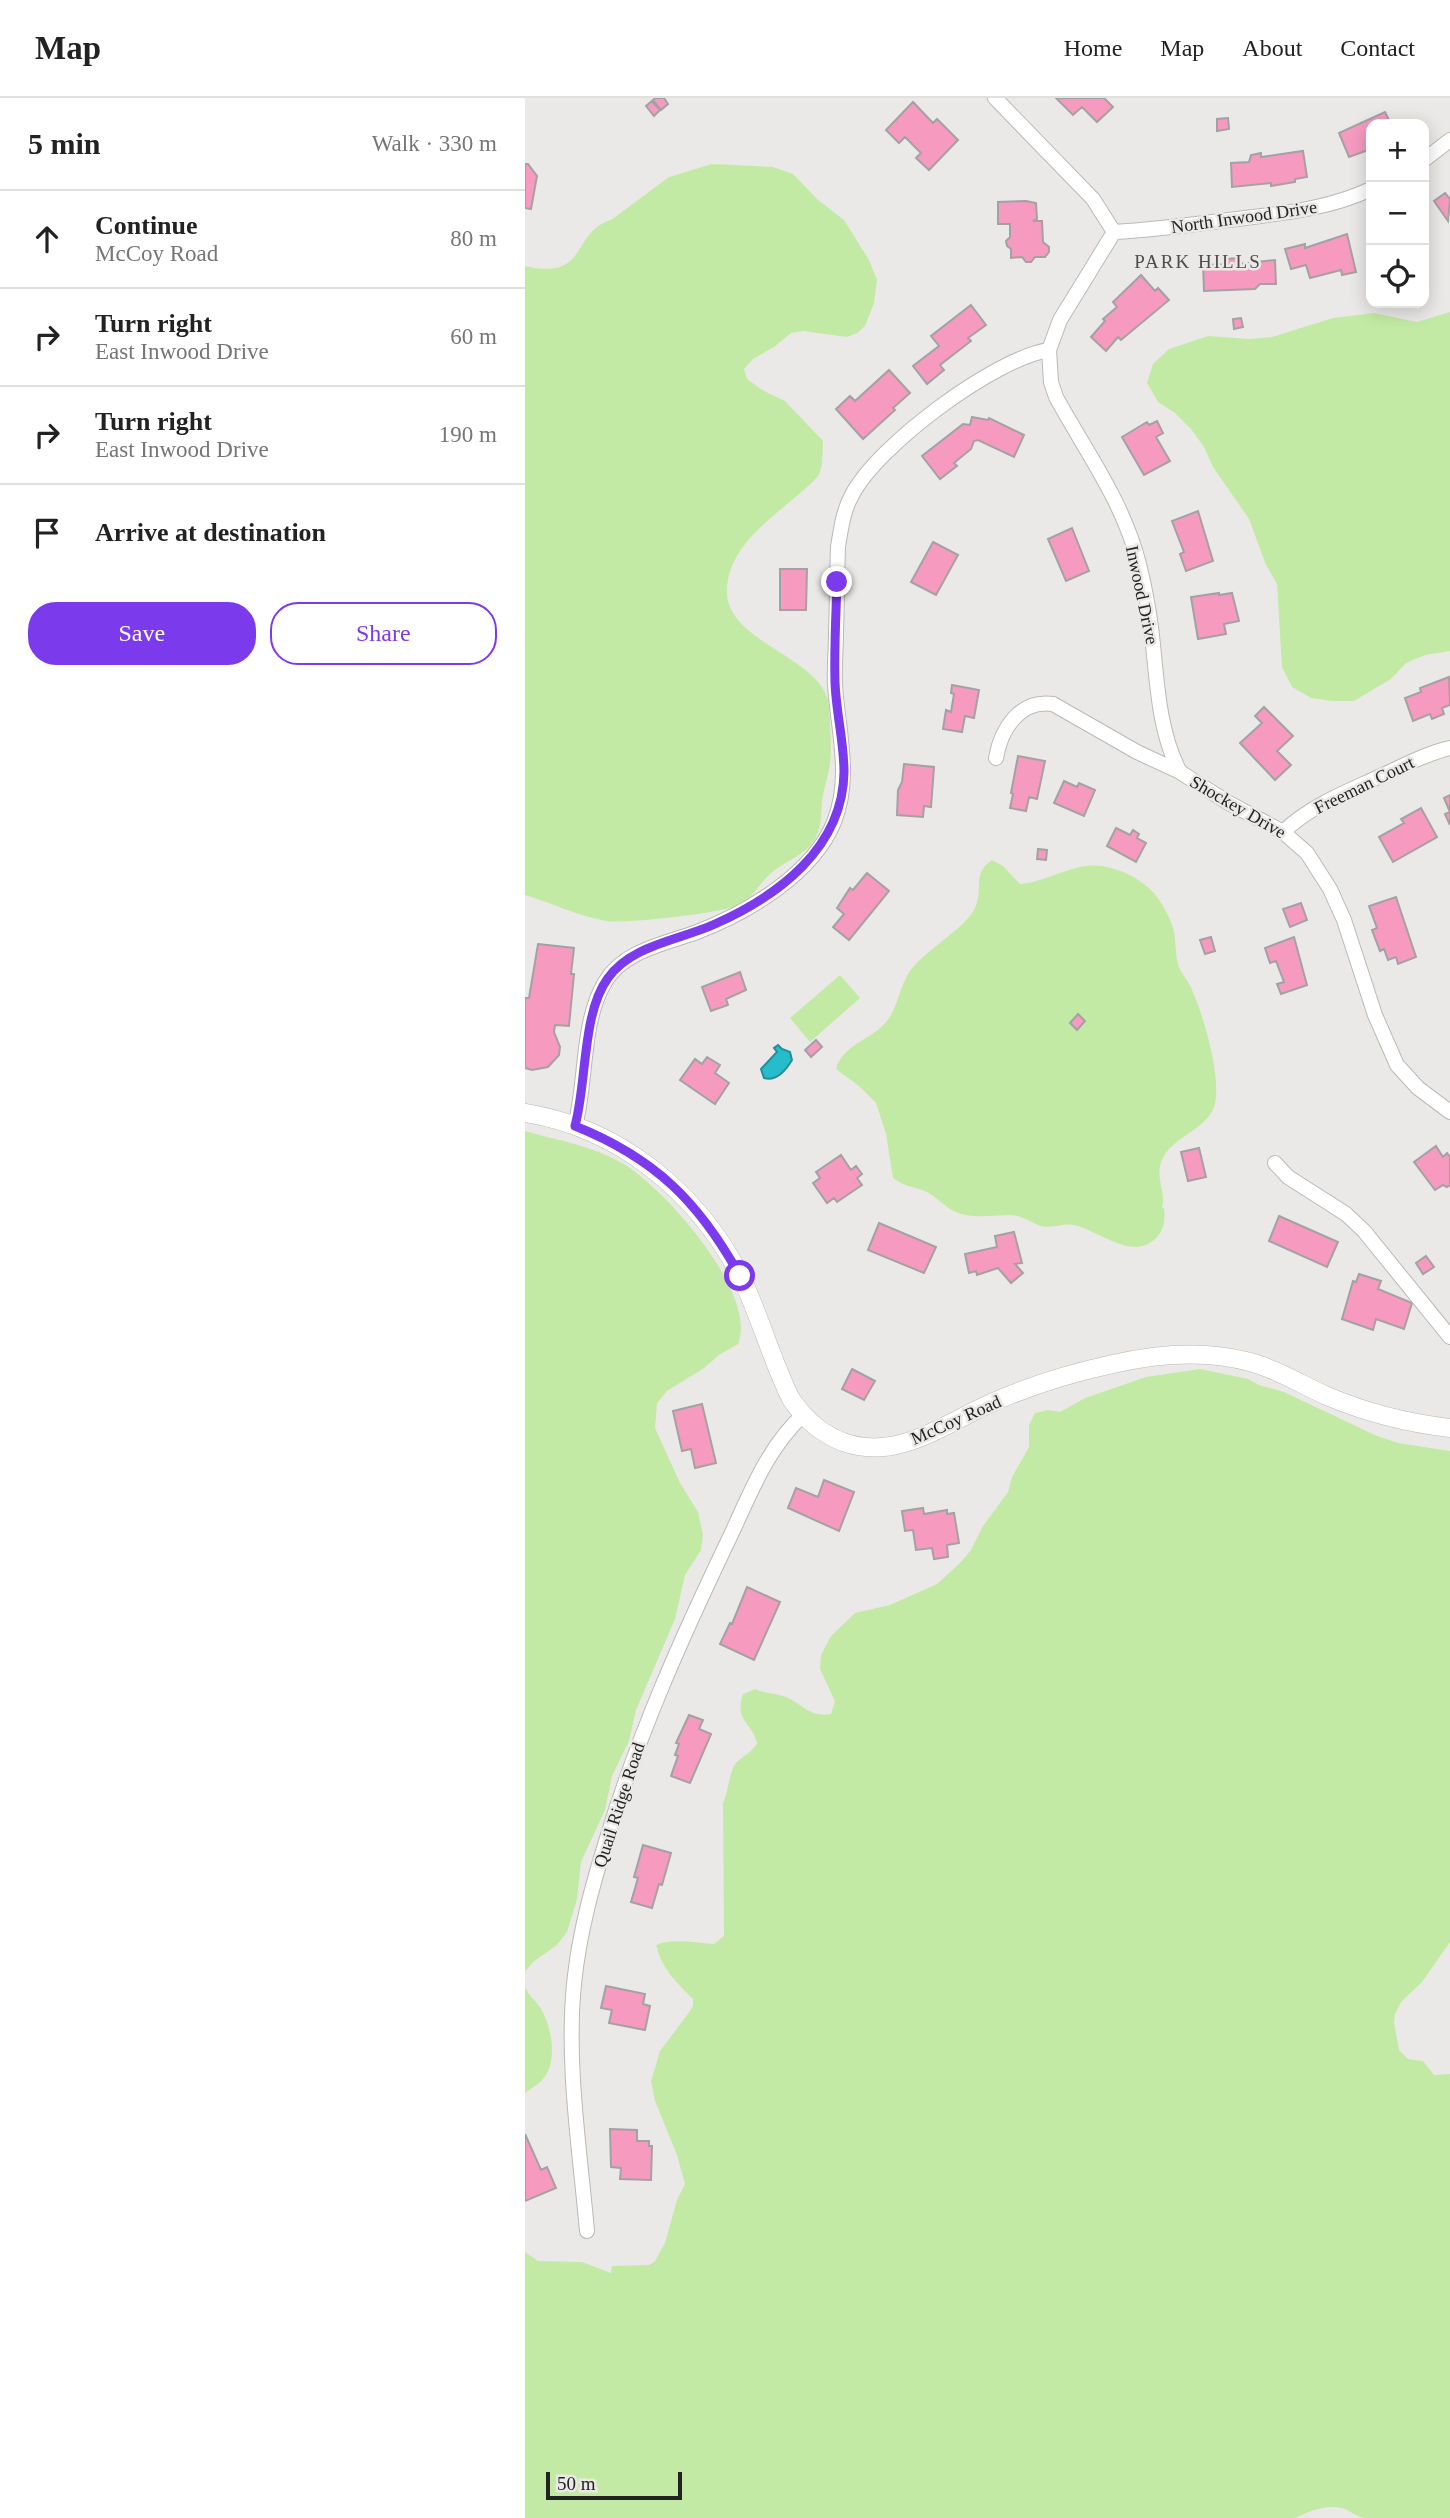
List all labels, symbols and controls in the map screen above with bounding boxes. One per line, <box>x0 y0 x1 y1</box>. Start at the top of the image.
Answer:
text: Map <box>35 30 101 66</box>
text: Home <box>1064 35 1122 61</box>
text: Map <box>1160 35 1204 61</box>
text: About <box>1242 35 1302 61</box>
text: Contact <box>1340 35 1415 61</box>
map controls <box>1366 119 1429 308</box>
button: + <box>1366 119 1429 182</box>
text: 5 min <box>28 127 101 160</box>
text: Walk · 330 m <box>372 131 497 156</box>
button: − <box>1366 182 1429 245</box>
street label: North Inwood Drive <box>1170 197 1318 237</box>
text: Continue <box>95 211 198 240</box>
icon: ahead <box>28 220 66 258</box>
text: 80 m <box>450 226 497 251</box>
text: McCoy Road <box>95 241 218 266</box>
button: locate <box>1366 245 1429 308</box>
district label: PARK HILLS <box>1134 251 1262 272</box>
text: Turn right <box>95 309 212 338</box>
icon: right <box>28 318 66 356</box>
text: 60 m <box>450 324 497 349</box>
text: East Inwood Drive <box>95 339 269 364</box>
text: Turn right <box>95 407 212 436</box>
icon: right <box>28 416 66 454</box>
text: 190 m <box>439 422 497 447</box>
text: East Inwood Drive <box>95 437 269 462</box>
icon: arrive <box>28 514 66 552</box>
text: Arrive at destination <box>95 518 326 547</box>
street label: Inwood Drive <box>1122 544 1162 646</box>
route end <box>821 566 852 597</box>
button: Save <box>28 602 256 665</box>
button: Share <box>270 602 497 665</box>
street label: Freeman Court <box>1311 752 1417 818</box>
street label: Shockey Drive <box>1186 771 1290 843</box>
route start <box>724 1260 755 1291</box>
street label: McCoy Road <box>908 1391 1004 1449</box>
street label: Quail Ridge Road <box>589 1740 649 1870</box>
scale bar <box>546 2469 683 2501</box>
text: 50 m <box>557 2473 596 2494</box>

